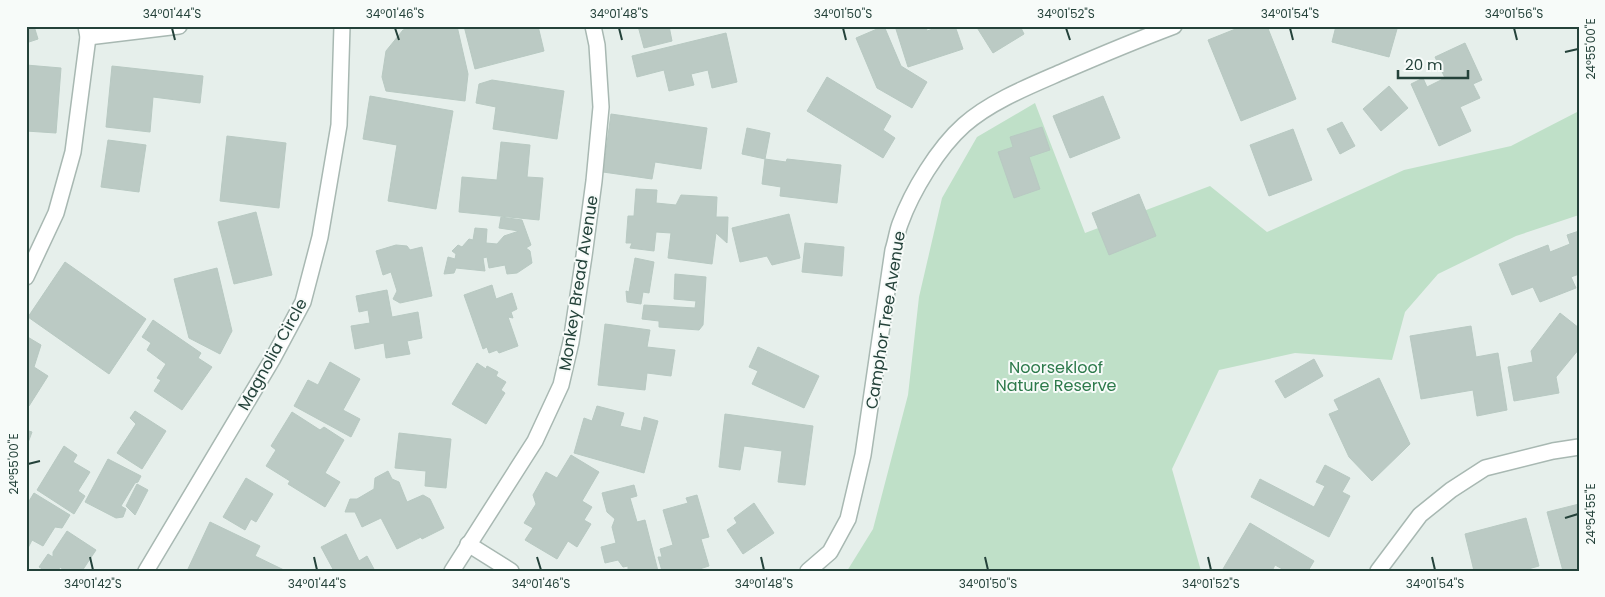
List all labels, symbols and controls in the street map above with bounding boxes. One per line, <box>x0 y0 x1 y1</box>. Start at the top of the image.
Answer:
text: 34°01'44"S <box>143 5 201 22</box>
text: 34°01'46"S <box>366 5 424 22</box>
text: 34°01'48"S <box>590 5 648 22</box>
text: 34°01'50"S <box>814 5 872 22</box>
text: 34°01'52"S <box>1037 5 1095 22</box>
text: 34°01'54"S <box>1261 5 1319 22</box>
text: 34°01'56"S <box>1485 5 1543 22</box>
text: 24°55'00"E <box>1582 18 1599 80</box>
scale bar <box>1398 48 1468 80</box>
text: 20 m <box>1405 54 1443 75</box>
street label: Monkey Bread Avenue <box>553 194 604 372</box>
street label: Camphor Tree Avenue <box>860 229 911 411</box>
street label: Magnolia Circle <box>232 294 313 414</box>
park label: Noorsekloof Nature Reserve <box>995 356 1117 397</box>
text: 24°55'00"E <box>5 433 22 495</box>
text: 24°54'55"E <box>1582 483 1599 545</box>
text: 34°01'42"S <box>64 575 122 592</box>
text: 34°01'44"S <box>288 575 346 592</box>
text: 34°01'46"S <box>512 575 570 592</box>
text: 34°01'48"S <box>735 575 793 592</box>
text: 34°01'50"S <box>959 575 1017 592</box>
text: 34°01'52"S <box>1182 575 1240 592</box>
text: 34°01'54"S <box>1406 575 1464 592</box>

